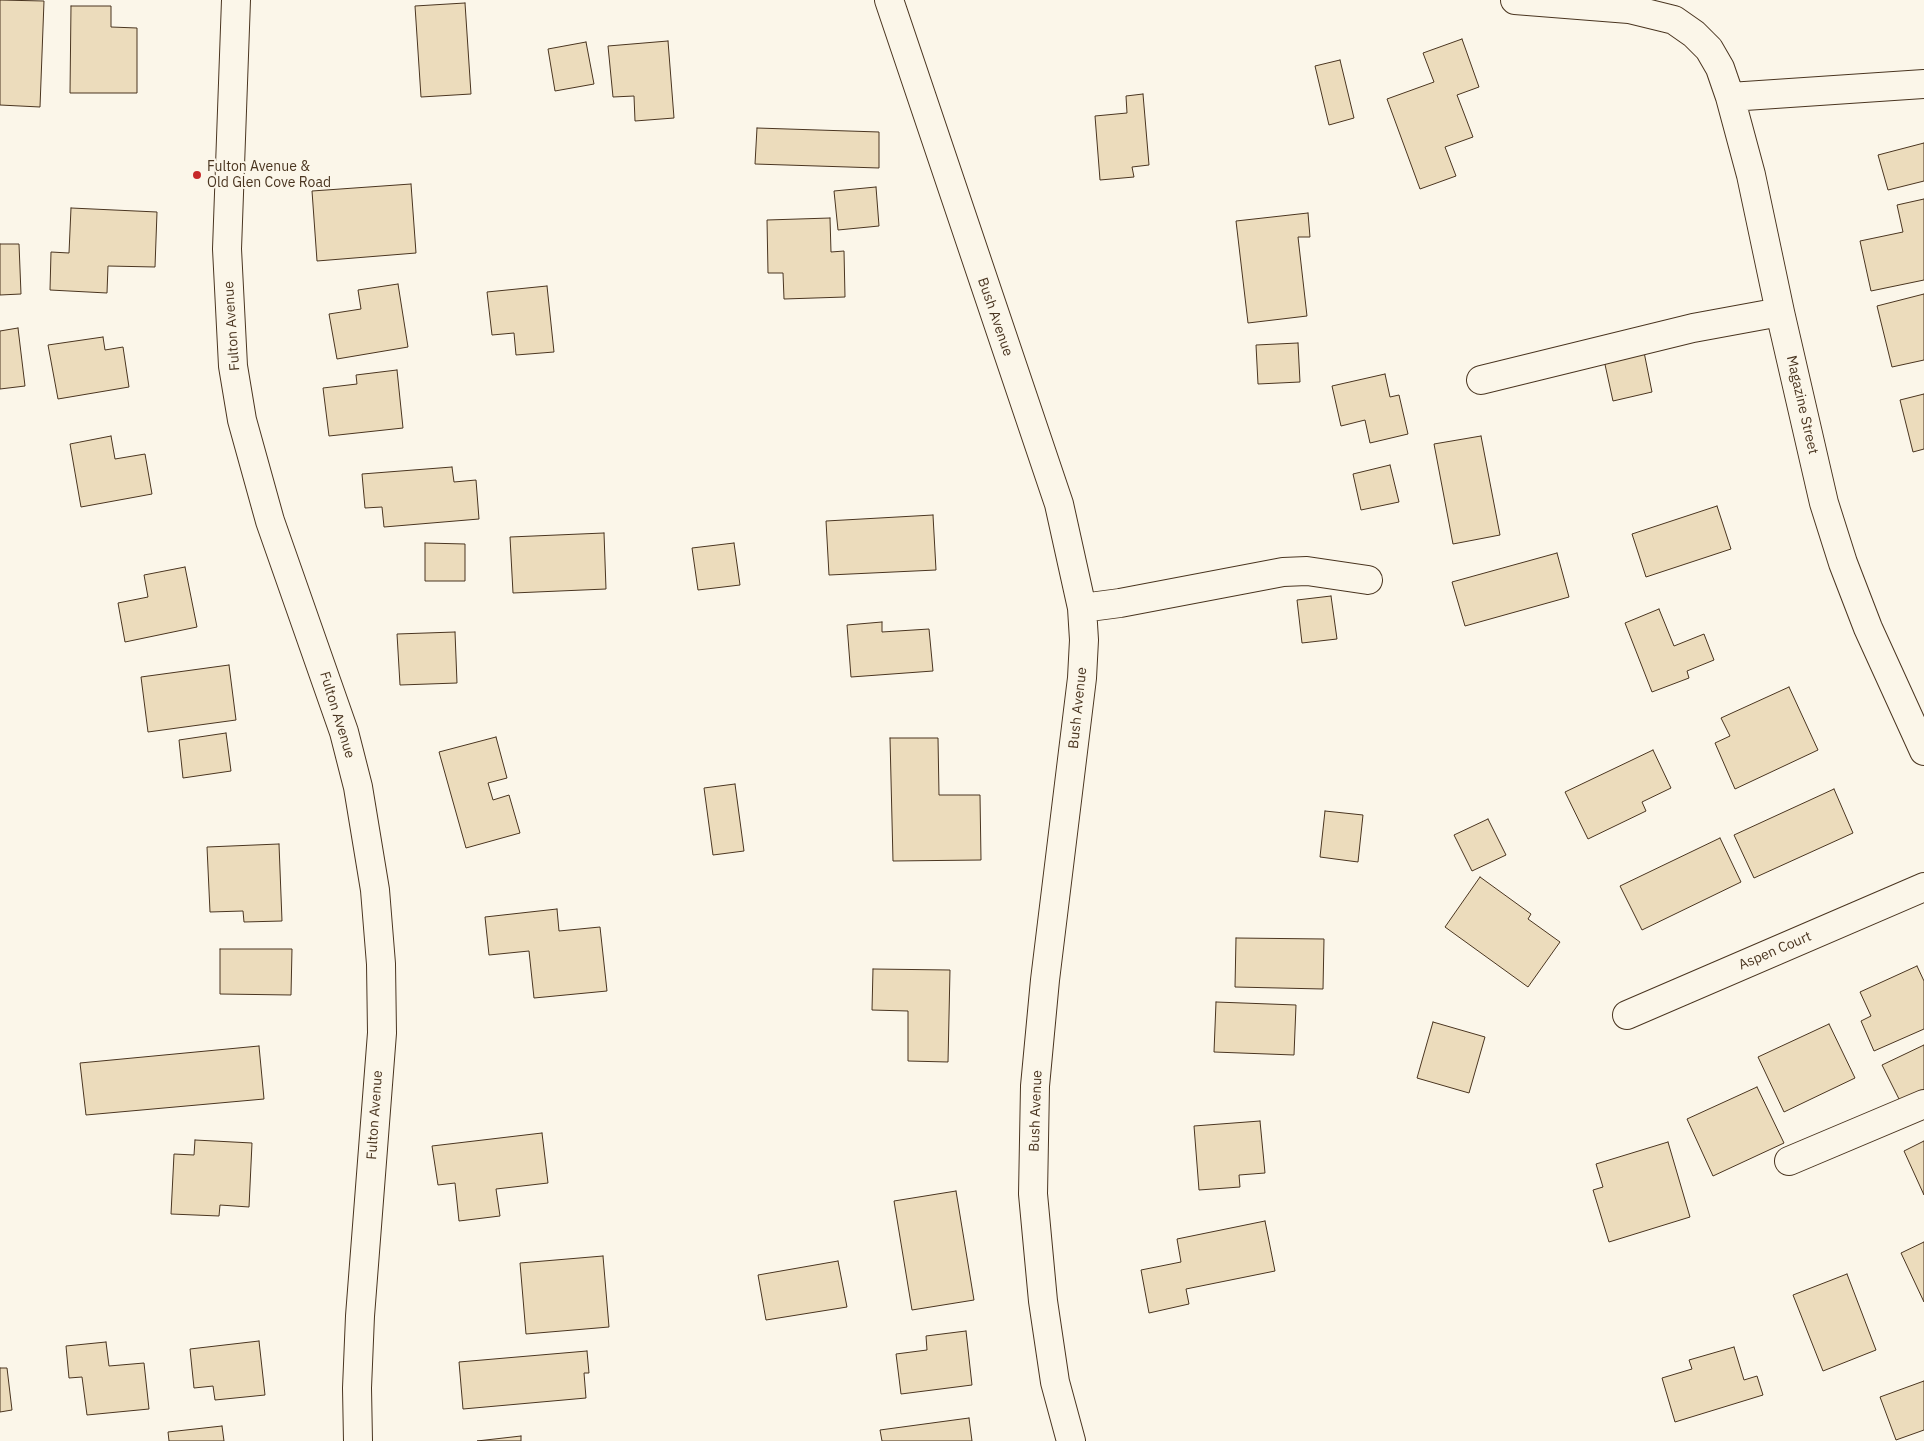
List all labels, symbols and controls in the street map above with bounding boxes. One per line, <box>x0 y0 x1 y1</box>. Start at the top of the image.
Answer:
place label: Fulton Avenue & Old Glen Cove Road <box>207 159 331 192</box>
marker: Fulton Avenue & Old Glen Cove Road <box>191 169 203 181</box>
street label: Bush Avenue <box>974 276 1016 358</box>
street label: Fulton Avenue <box>220 281 244 371</box>
street label: Magazine Street <box>1782 354 1822 456</box>
street label: Bush Avenue <box>1065 666 1091 750</box>
street label: Fulton Avenue <box>316 670 358 760</box>
street label: Aspen Court <box>1736 928 1814 974</box>
street label: Fulton Avenue <box>363 1070 387 1160</box>
street label: Bush Avenue <box>1026 1070 1046 1152</box>

